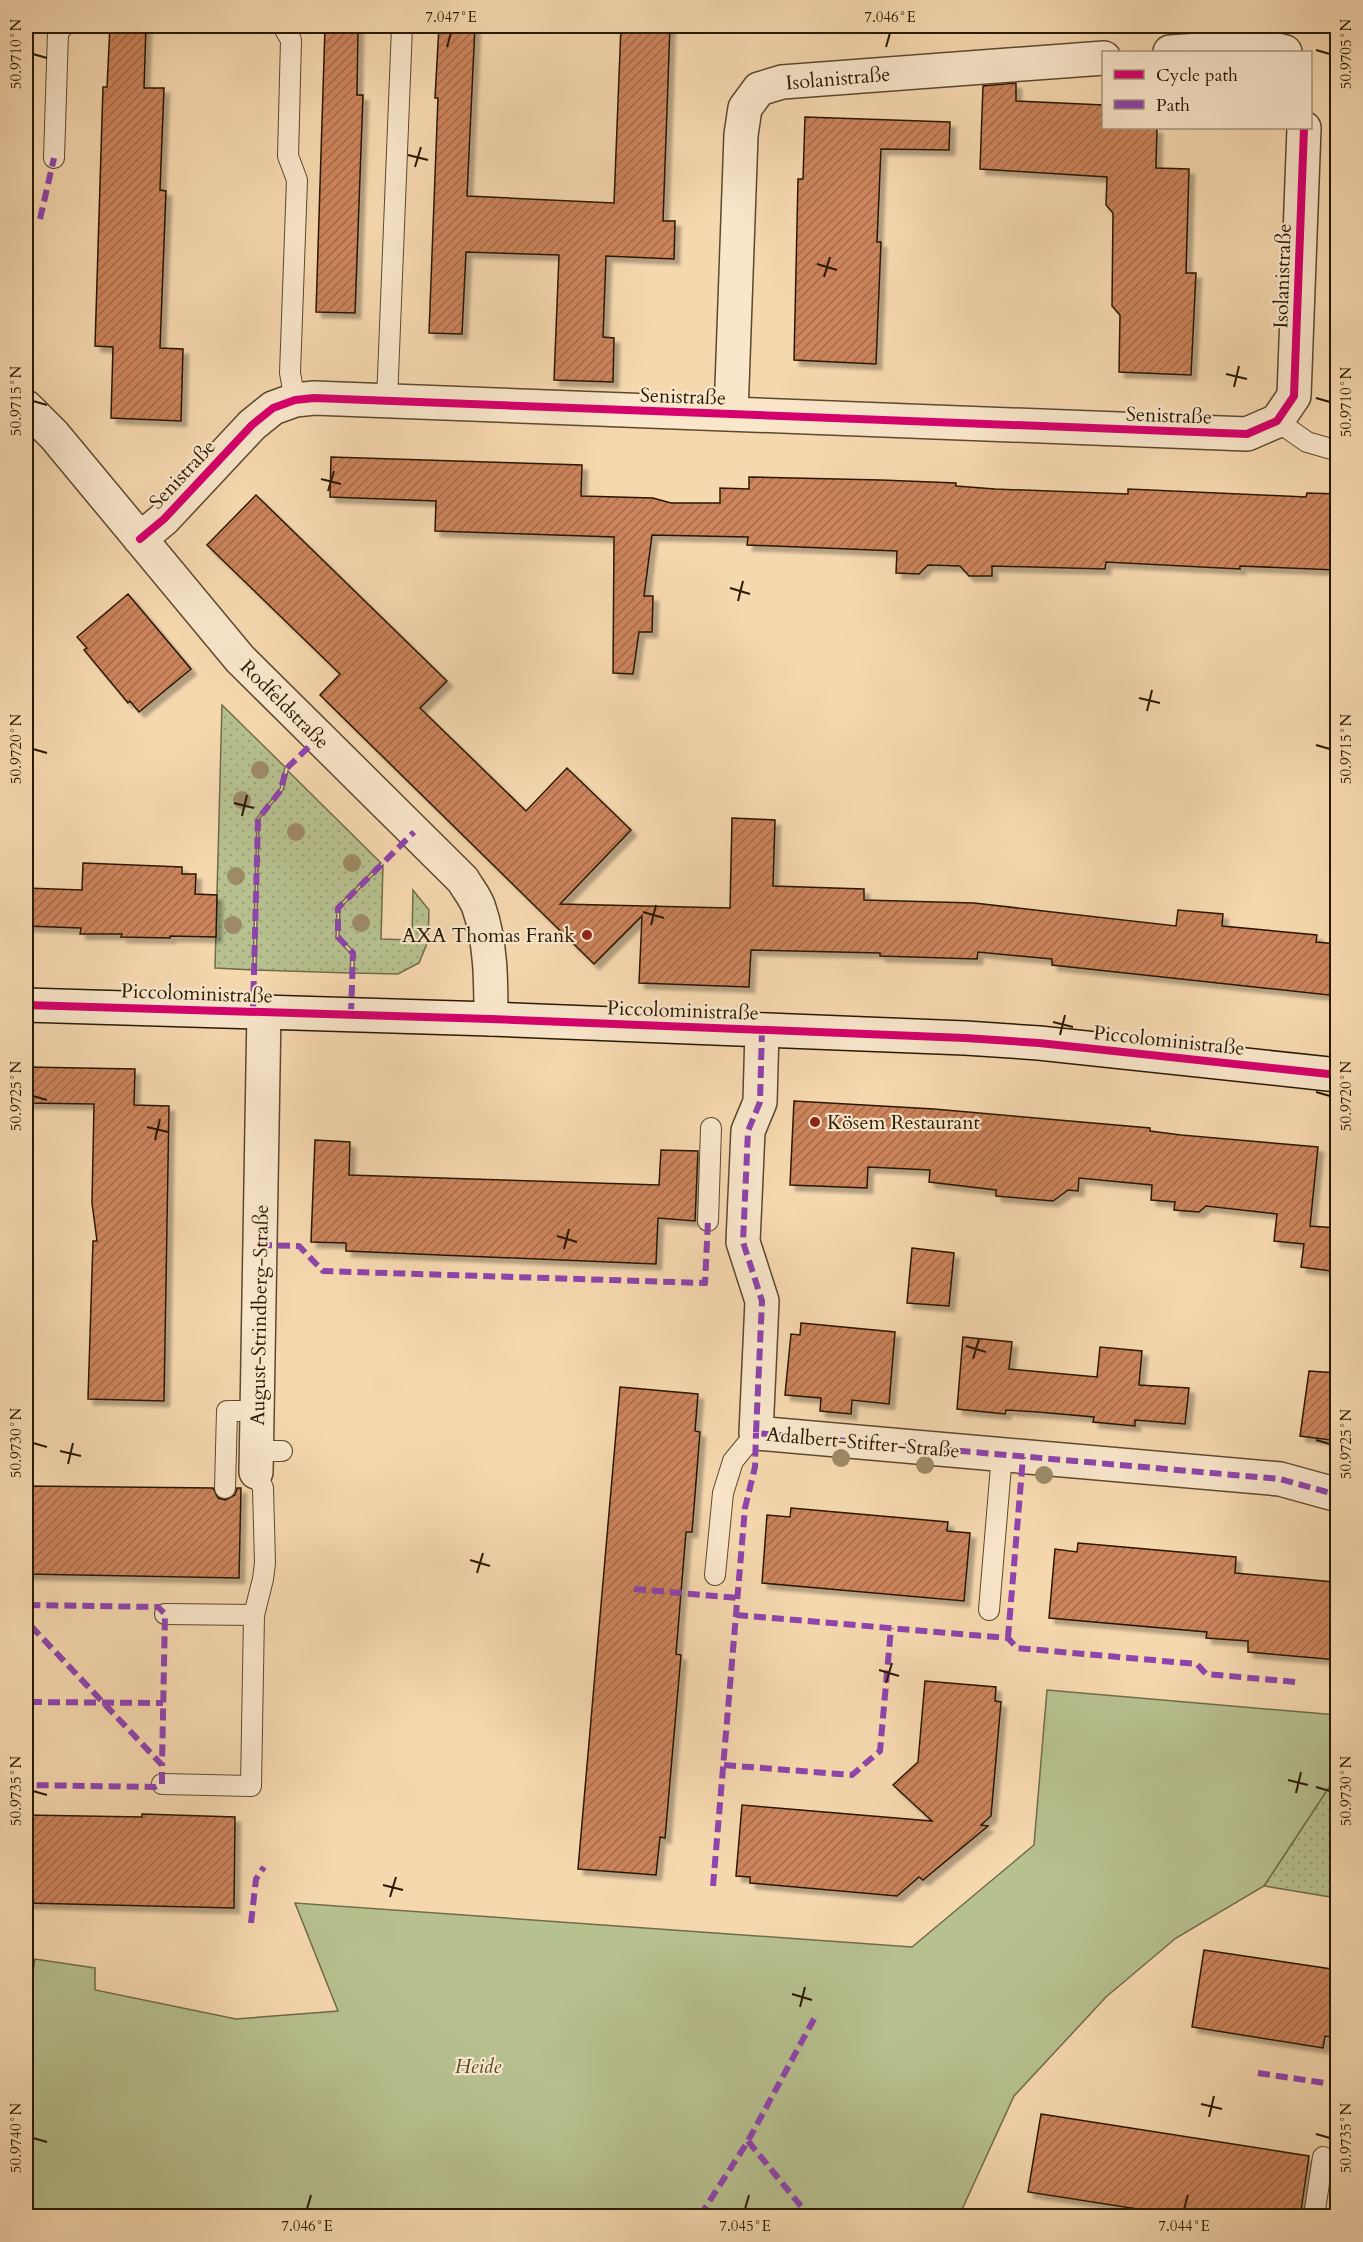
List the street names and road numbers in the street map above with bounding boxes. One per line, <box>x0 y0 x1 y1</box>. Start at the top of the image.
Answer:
street label: Isolanistraße <box>785 60 892 97</box>
street label: Isolanistraße <box>1267 223 1298 329</box>
street label: Senistraße <box>640 382 726 411</box>
street label: Senistraße <box>1126 401 1212 430</box>
street label: Senistraße <box>143 434 222 515</box>
street label: Rodfeldstraße <box>234 654 335 755</box>
street label: Piccoloministraße <box>121 977 273 1010</box>
street label: Piccoloministraße <box>607 994 759 1027</box>
street label: Piccoloministraße <box>1092 1019 1246 1062</box>
street label: August-Strindberg-Straße <box>244 1204 275 1426</box>
street label: Adalbert-Stifter-Straße <box>765 1421 961 1464</box>

